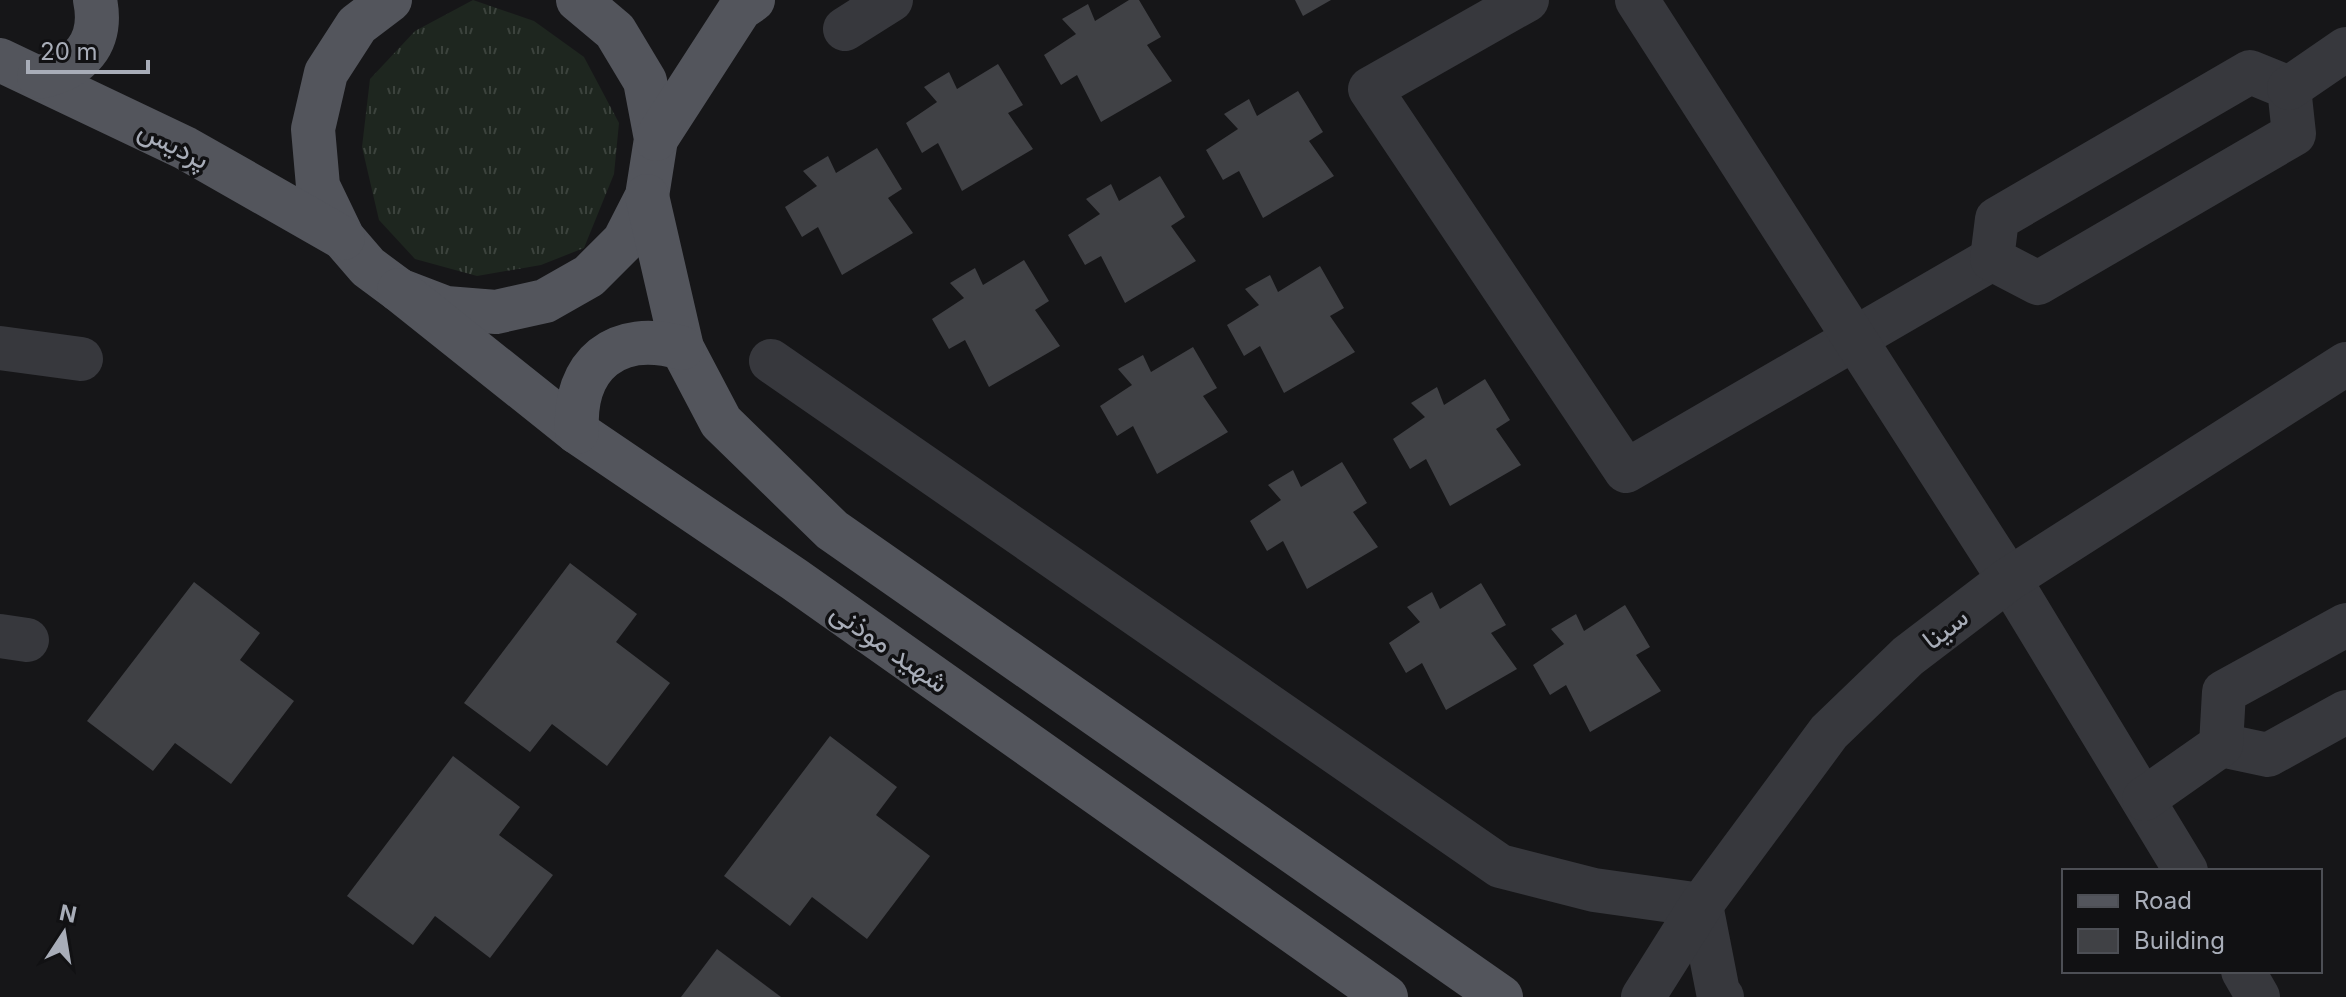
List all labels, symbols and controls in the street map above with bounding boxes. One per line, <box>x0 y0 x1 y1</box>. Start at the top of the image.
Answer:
scale bar <box>28 24 148 74</box>
text: 20 m <box>40 37 98 66</box>
street label: پردیس <box>132 112 215 178</box>
street label: شهید موذنی <box>824 594 955 701</box>
street label: سینا <box>1915 600 1975 656</box>
legend <box>2062 869 2322 973</box>
text: Road <box>2134 886 2192 915</box>
north arrow <box>24 893 104 973</box>
text: N <box>57 899 79 928</box>
text: Building <box>2134 926 2225 955</box>

